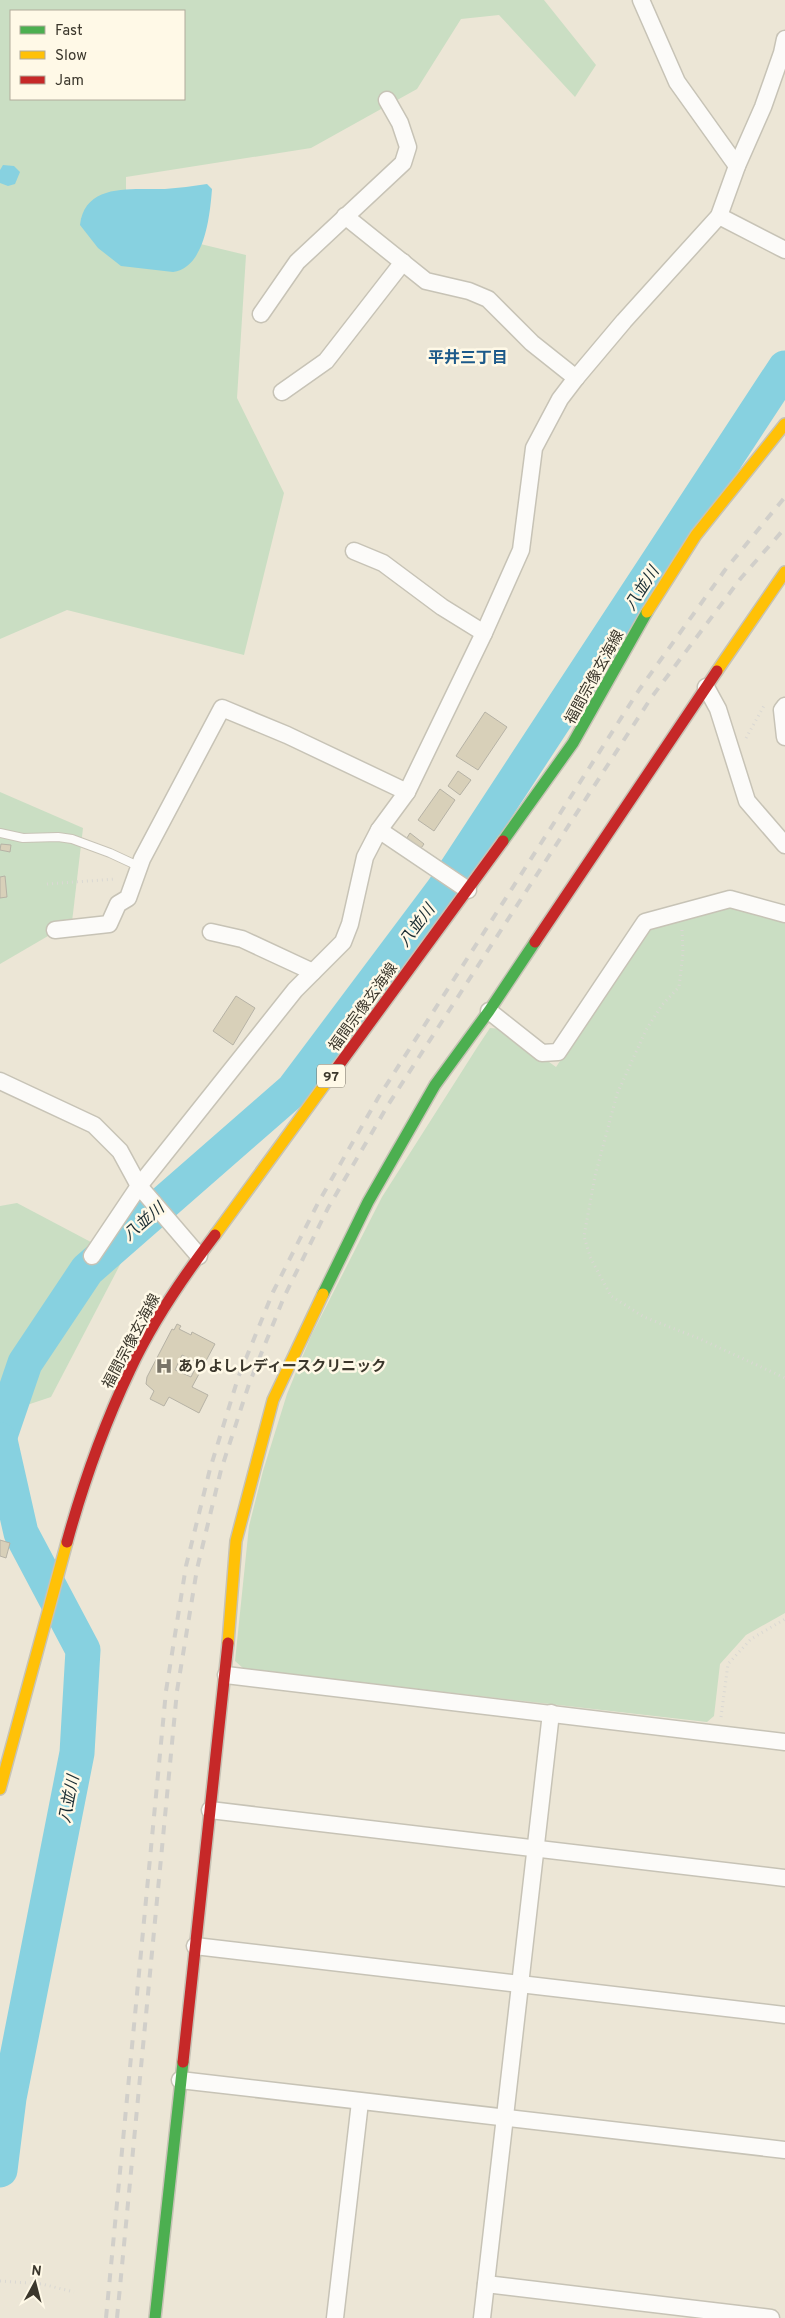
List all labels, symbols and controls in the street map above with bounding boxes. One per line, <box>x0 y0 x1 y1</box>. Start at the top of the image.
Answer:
legend <box>10 10 185 100</box>
text: Fast <box>55 22 83 41</box>
text: Slow <box>55 47 87 66</box>
text: Jam <box>55 72 84 91</box>
district label: 平井三丁目 <box>428 348 508 369</box>
water label: 八並川 <box>621 562 665 615</box>
street label: 福間宗像玄海線 <box>562 627 629 728</box>
water label: 八並川 <box>395 899 441 951</box>
street label: 福間宗像玄海線 <box>326 960 403 1056</box>
road number: 97 <box>317 1064 345 1088</box>
water label: 八並川 <box>120 1198 170 1246</box>
street label: 福間宗像玄海線 <box>99 1291 165 1393</box>
hospital icon: ありよしレディースクリニック <box>154 1356 174 1376</box>
place label: ありよしレディースクリニック <box>178 1358 386 1377</box>
water label: 八並川 <box>56 1772 85 1825</box>
north arrow <box>10 2258 60 2308</box>
text: N <box>30 2263 42 2281</box>

